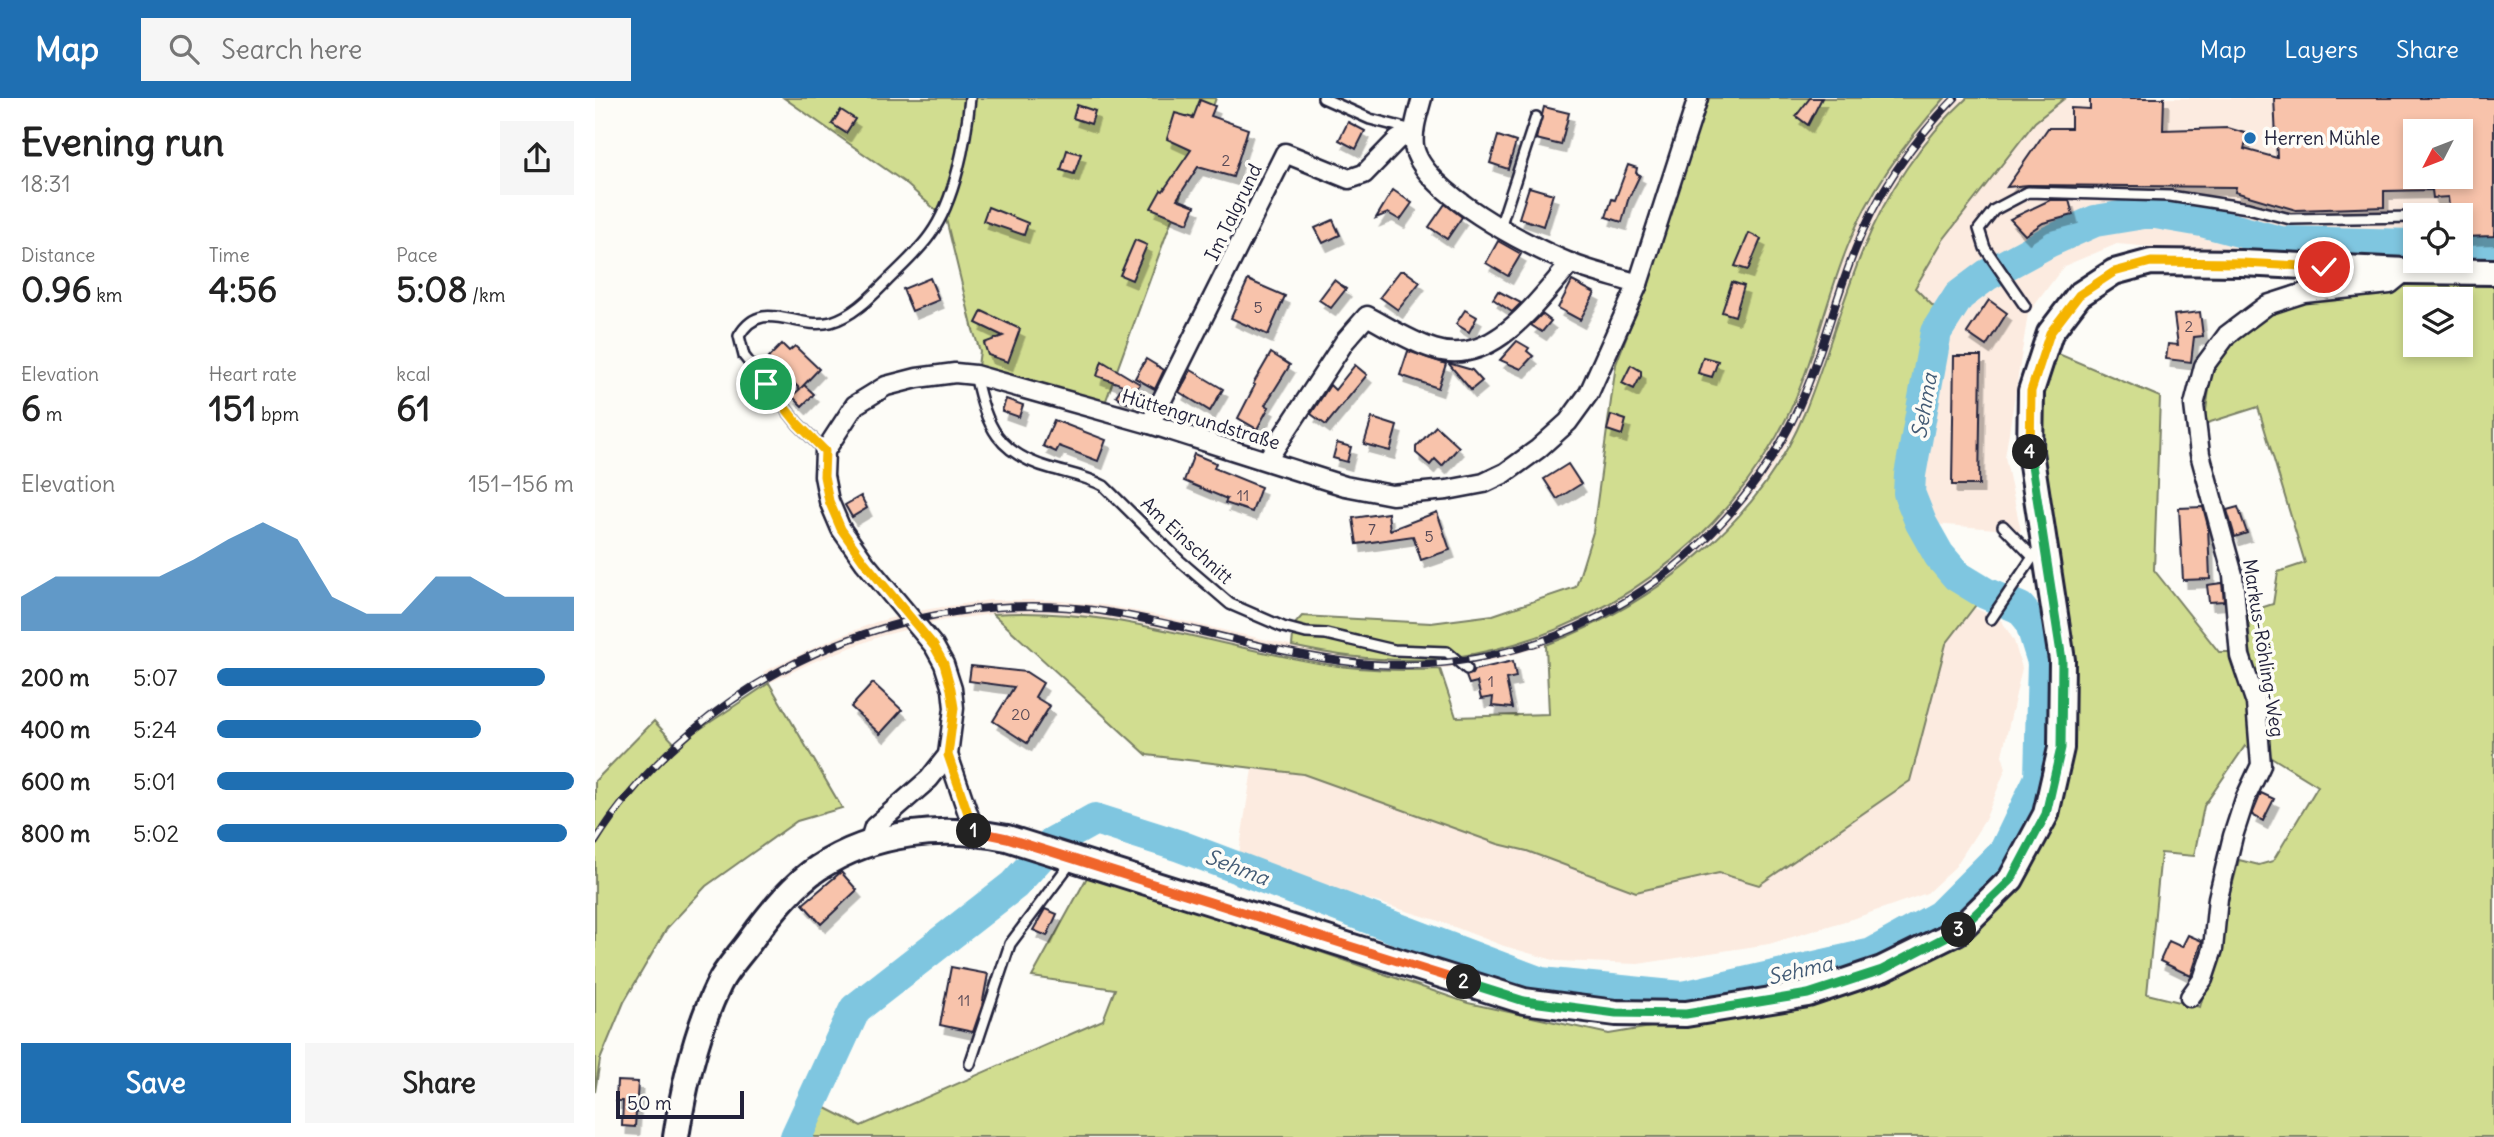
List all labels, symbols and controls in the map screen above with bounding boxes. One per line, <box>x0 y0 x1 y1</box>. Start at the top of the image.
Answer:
search box <box>141 18 631 81</box>
text: Map <box>35 28 99 70</box>
icon: search <box>165 30 203 68</box>
text: Search here <box>221 33 362 66</box>
text: Map <box>2200 34 2246 64</box>
text: Layers <box>2284 34 2358 64</box>
text: Share <box>2396 34 2459 64</box>
text: Evening run <box>21 119 224 166</box>
north arrow <box>2403 119 2473 189</box>
map controls <box>2403 119 2473 357</box>
button: share <box>500 121 574 195</box>
place label: Herren Mühle <box>2264 126 2380 150</box>
marker: Herren Mühle <box>2242 130 2258 146</box>
house number: 2 <box>1222 150 1231 170</box>
street label: Im Talgrund <box>1199 160 1267 264</box>
text: 18:31 <box>21 169 71 198</box>
button: locate <box>2403 203 2473 273</box>
pin <box>2294 237 2354 297</box>
text: Distance <box>21 243 95 267</box>
text: Time <box>209 243 250 267</box>
text: Pace <box>396 243 438 267</box>
icon: check <box>2305 248 2343 286</box>
text: 0.96 <box>21 267 92 311</box>
text: 4:56 <box>209 267 277 311</box>
text: 5:08 <box>396 267 468 311</box>
text: km <box>92 283 123 307</box>
text: /km <box>468 283 505 307</box>
button: layers <box>2403 287 2473 357</box>
house number: 5 <box>1253 297 1263 317</box>
house number: 2 <box>2185 316 2194 336</box>
pin <box>736 354 796 414</box>
text: Elevation <box>21 362 99 386</box>
text: Heart rate <box>209 362 297 386</box>
text: kcal <box>396 362 431 386</box>
icon: arrive <box>747 365 785 403</box>
water label: Sehma <box>1905 370 1943 441</box>
street label: Hüttengrundstraße <box>1119 384 1283 454</box>
text: 6 <box>21 386 41 430</box>
text: 151 <box>209 386 257 430</box>
text: 61 <box>396 386 430 430</box>
text: m <box>41 402 62 426</box>
text: bpm <box>257 402 299 426</box>
pin: 4 <box>2013 434 2047 470</box>
text: 4 <box>2024 439 2035 463</box>
text: Elevation <box>21 469 115 498</box>
text: 151–156 m <box>468 469 574 498</box>
house number: 11 <box>1237 485 1249 505</box>
street label: Am Einschnitt <box>1136 491 1238 589</box>
house number: 7 <box>1368 519 1376 539</box>
house number: 5 <box>1424 526 1434 546</box>
street label: Markus-Röhling-Weg <box>2238 557 2290 739</box>
text: 200 m <box>21 663 90 692</box>
text: 5:07 <box>133 663 178 692</box>
house number: 1 <box>1488 671 1494 691</box>
house number: 20 <box>1011 704 1031 724</box>
text: 400 m <box>21 715 90 744</box>
text: 5:24 <box>133 715 177 744</box>
text: 600 m <box>21 767 90 796</box>
text: 5:01 <box>133 767 176 796</box>
pin: 1 <box>957 814 991 848</box>
text: 1 <box>970 818 977 842</box>
text: 800 m <box>21 819 90 848</box>
text: 5:02 <box>133 819 179 848</box>
water label: Sehma <box>1202 843 1273 892</box>
pin: 3 <box>1941 912 1977 948</box>
text: 3 <box>1953 917 1964 941</box>
water label: Sehma <box>1765 949 1836 991</box>
pin: 2 <box>1447 964 1481 1000</box>
text: 2 <box>1458 969 1469 993</box>
house number: 11 <box>958 990 970 1010</box>
button: Save <box>21 1043 291 1123</box>
button: Share <box>305 1043 574 1123</box>
scale bar <box>616 1088 744 1120</box>
text: 50 m <box>627 1091 672 1115</box>

